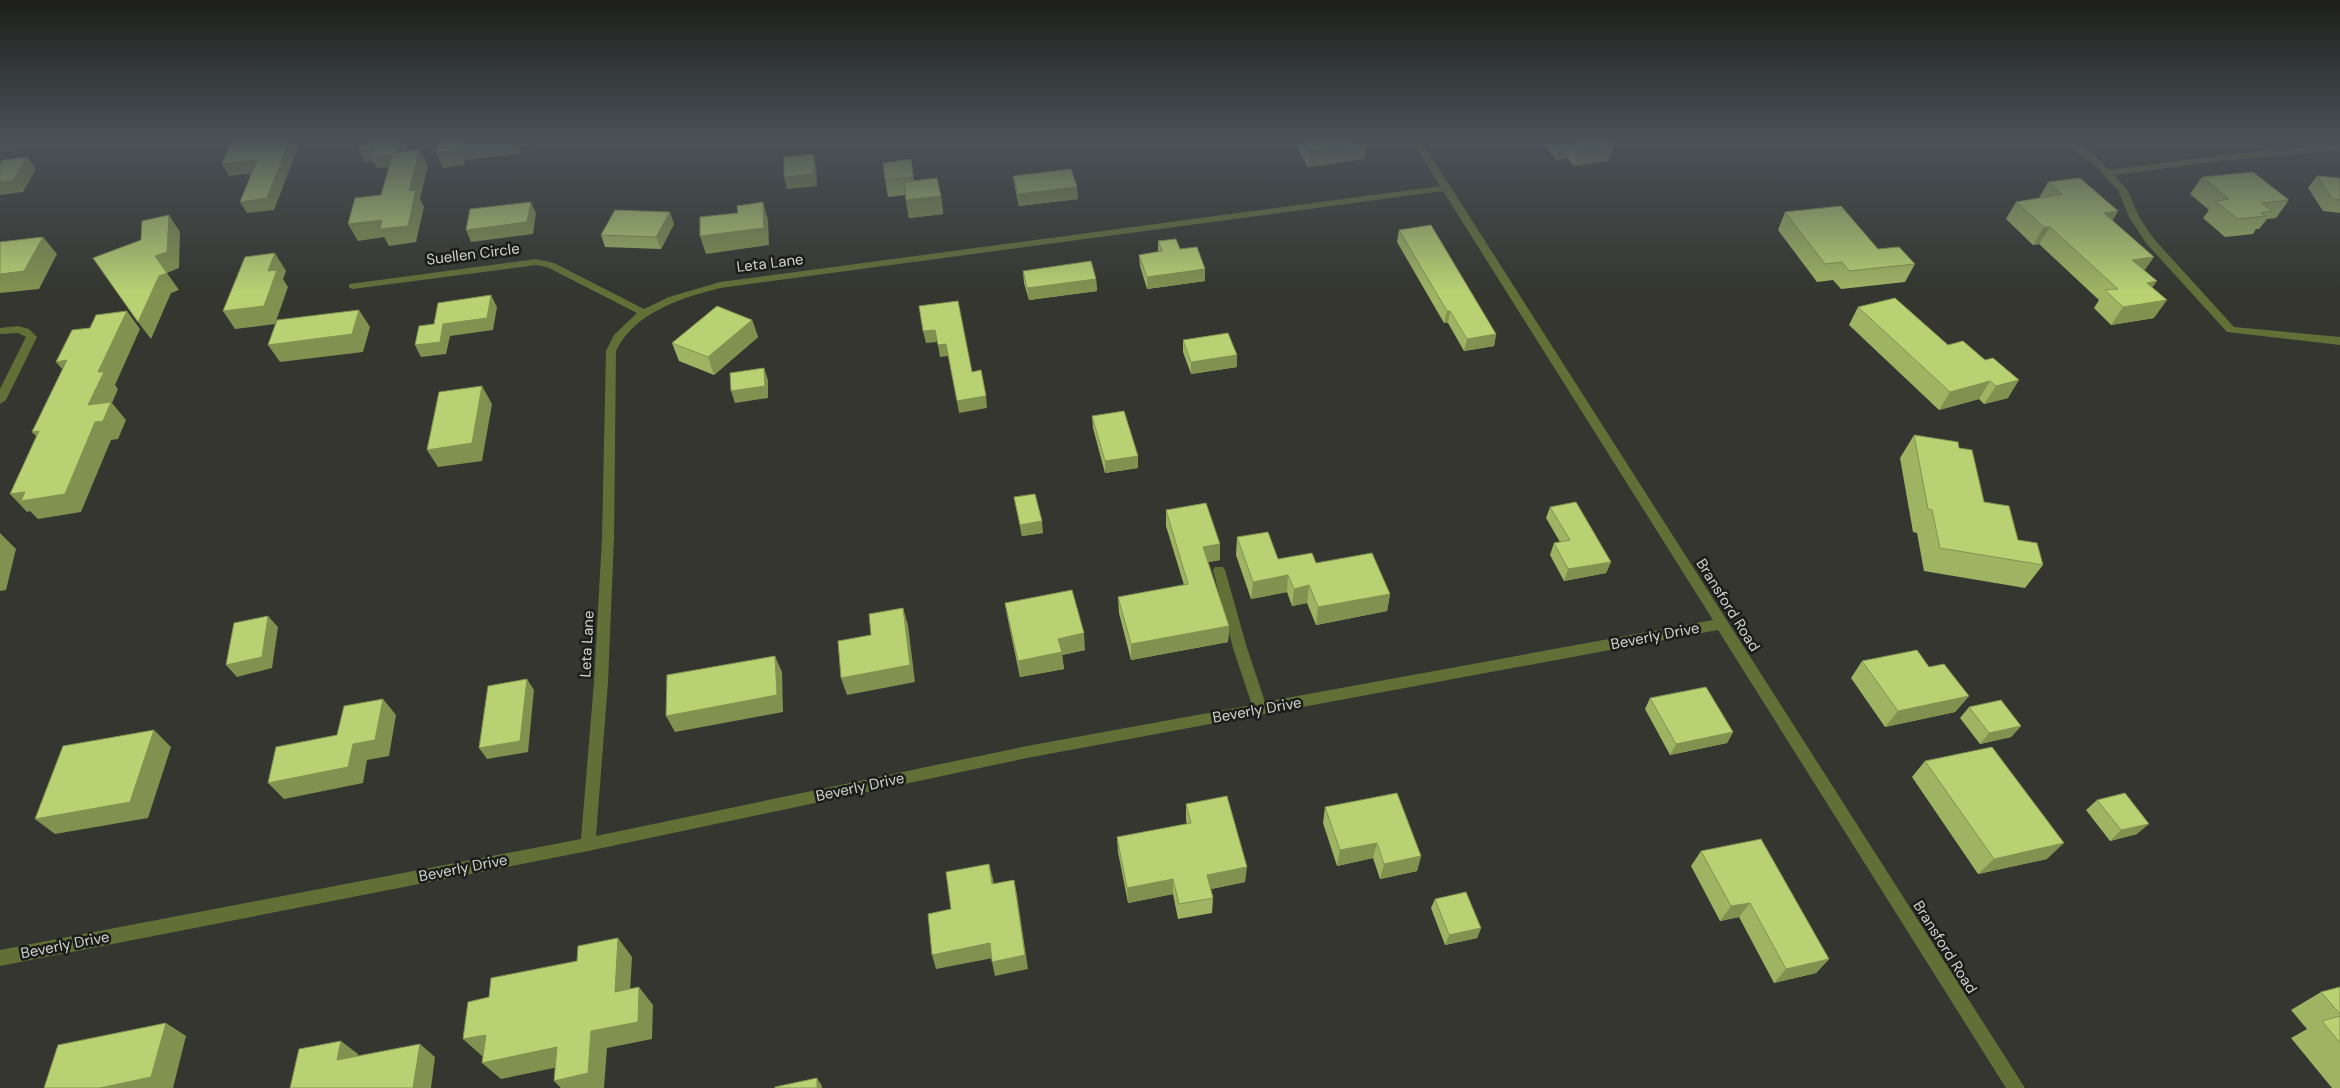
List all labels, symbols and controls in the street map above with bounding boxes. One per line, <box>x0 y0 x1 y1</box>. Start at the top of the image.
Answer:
street label: Suellen Circle <box>425 238 521 270</box>
street label: Leta Lane <box>735 249 805 277</box>
street label: Bransford Road <box>1691 555 1765 655</box>
street label: Leta Lane <box>575 610 599 678</box>
street label: Beverly Drive <box>1609 618 1701 654</box>
street label: Beverly Drive <box>1211 692 1303 728</box>
street label: Beverly Drive <box>814 768 906 806</box>
street label: Beverly Drive <box>417 850 509 886</box>
street label: Bransford Road <box>1908 897 1982 997</box>
street label: Beverly Drive <box>19 927 111 963</box>

